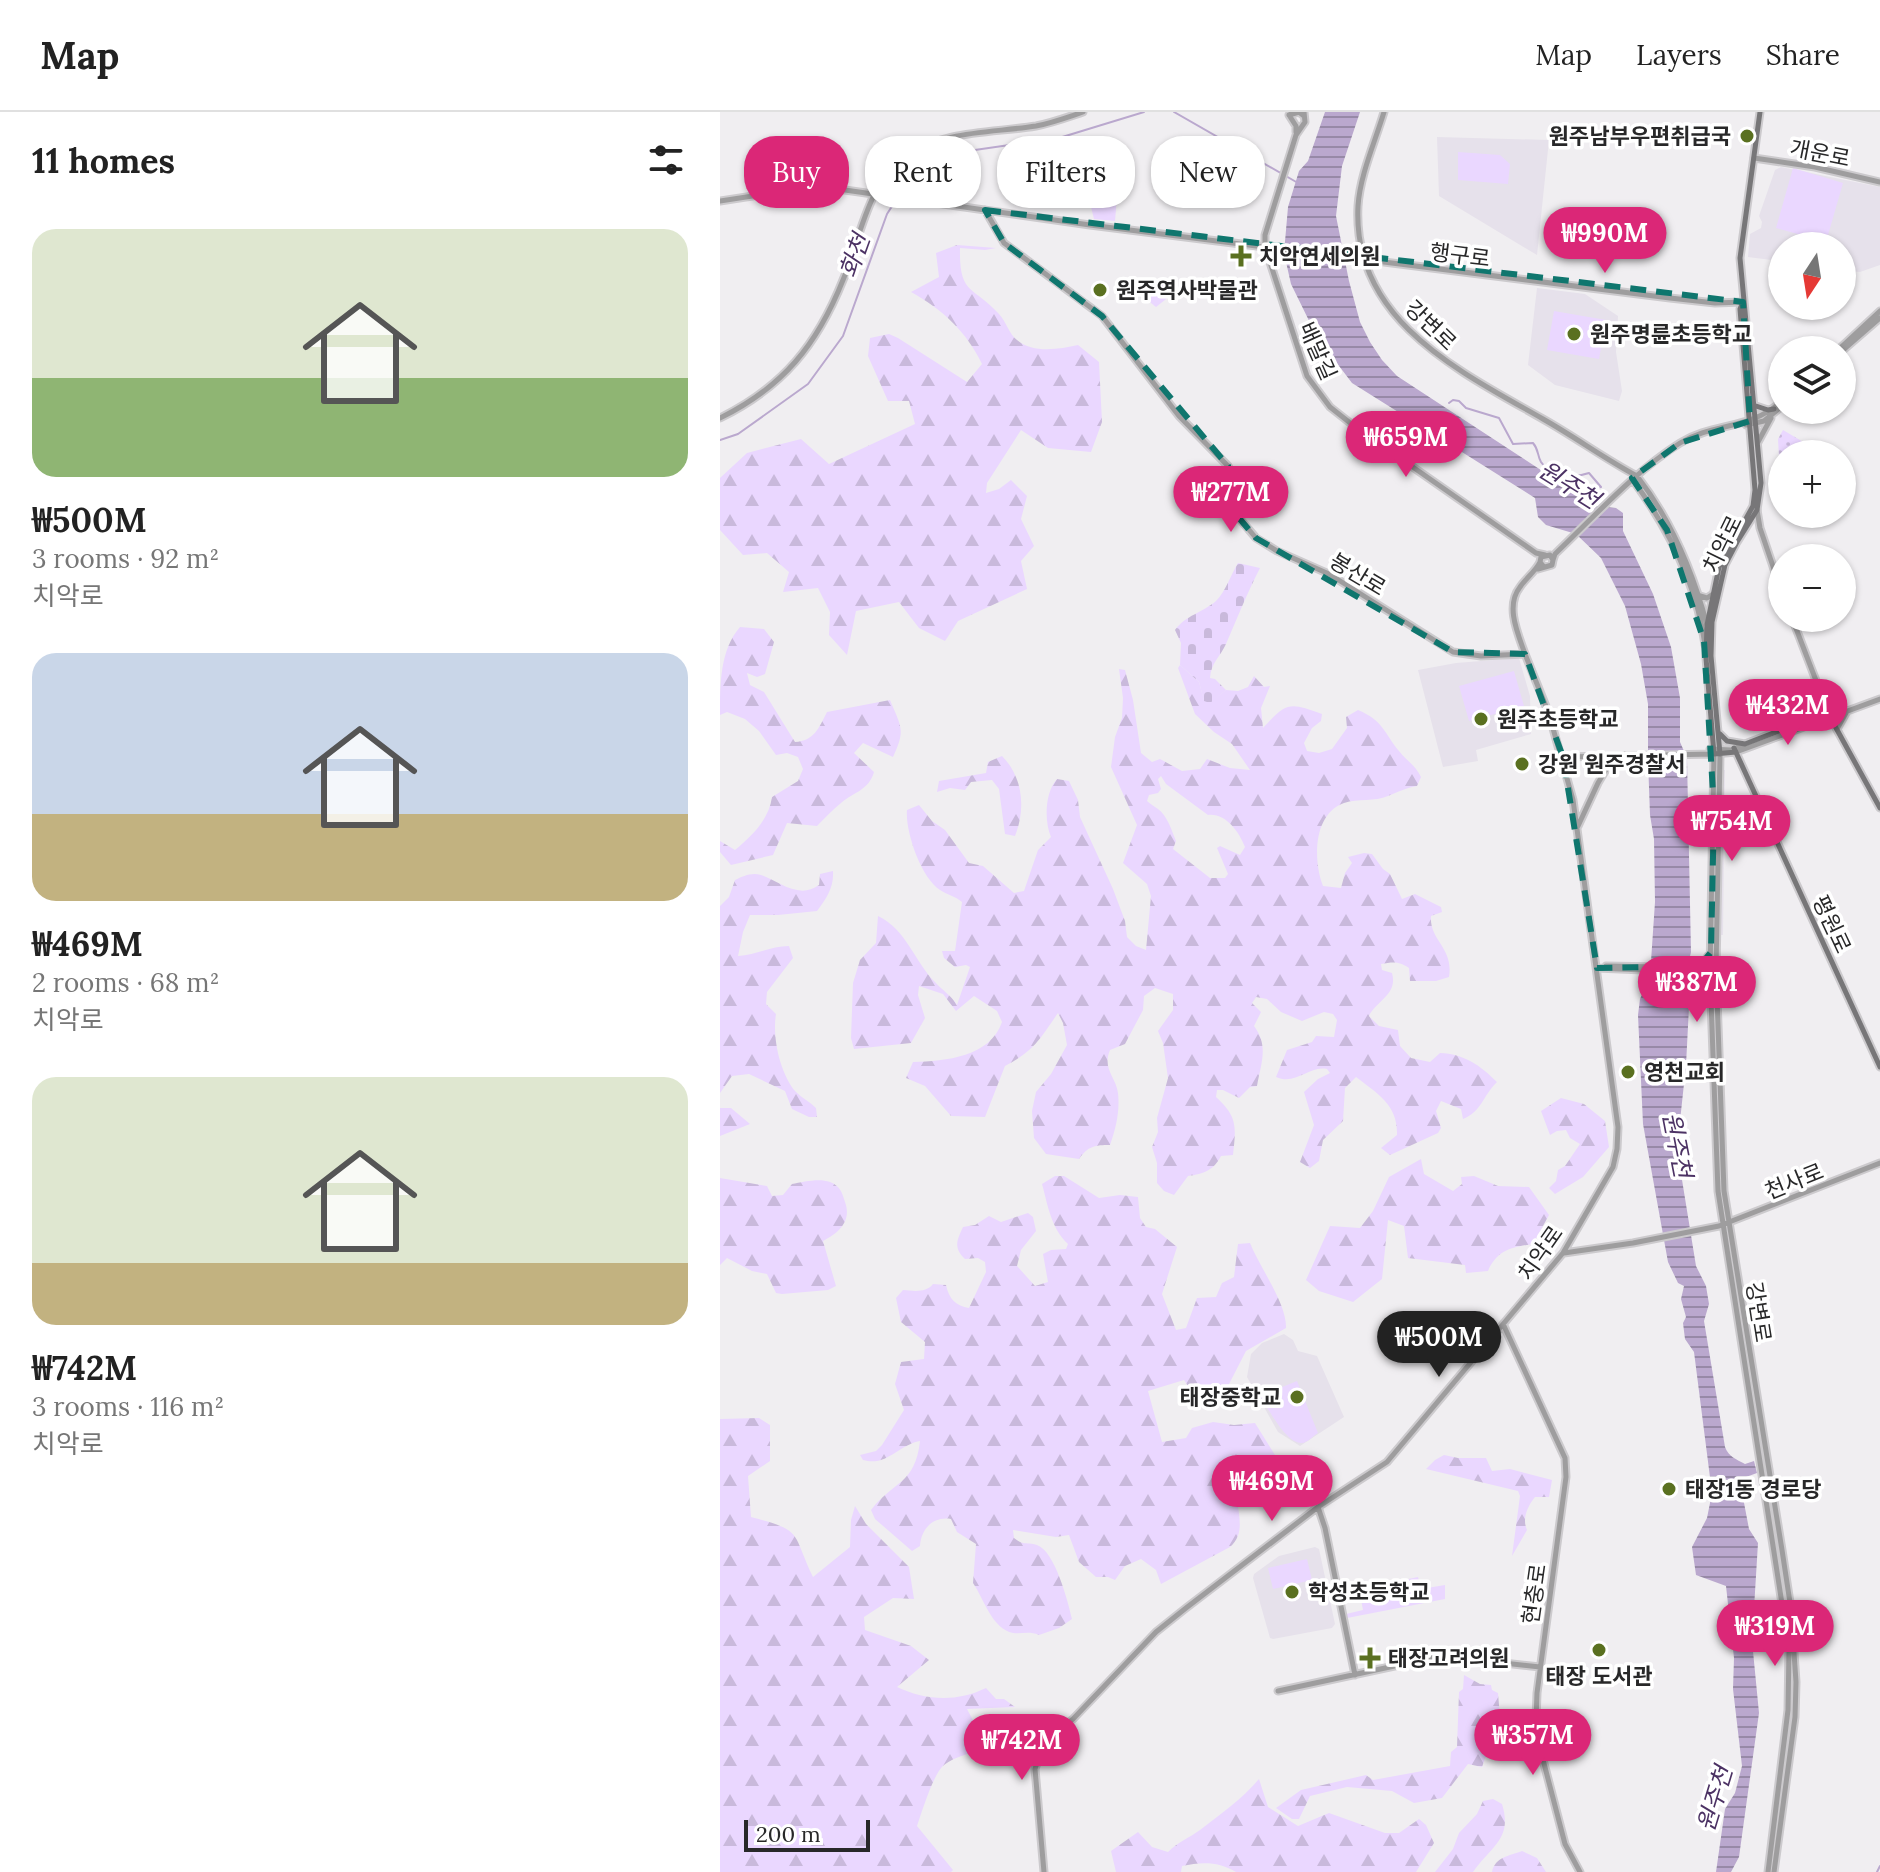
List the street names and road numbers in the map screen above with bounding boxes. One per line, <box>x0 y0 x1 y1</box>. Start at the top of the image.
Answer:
street label: 개운로 <box>1788 133 1852 173</box>
street label: 행구로 <box>1428 237 1492 273</box>
street label: 강변로 <box>1399 294 1463 356</box>
street label: 배말길 <box>1293 318 1343 384</box>
street label: 치악로 <box>1696 511 1748 577</box>
street label: 봉산로 <box>1325 546 1391 602</box>
street label: 평원로 <box>1806 891 1858 957</box>
street label: 천사로 <box>1761 1157 1827 1205</box>
street label: 치악로 <box>1511 1220 1569 1286</box>
street label: 강변로 <box>1740 1280 1778 1344</box>
street label: 현충로 <box>1516 1562 1552 1626</box>

